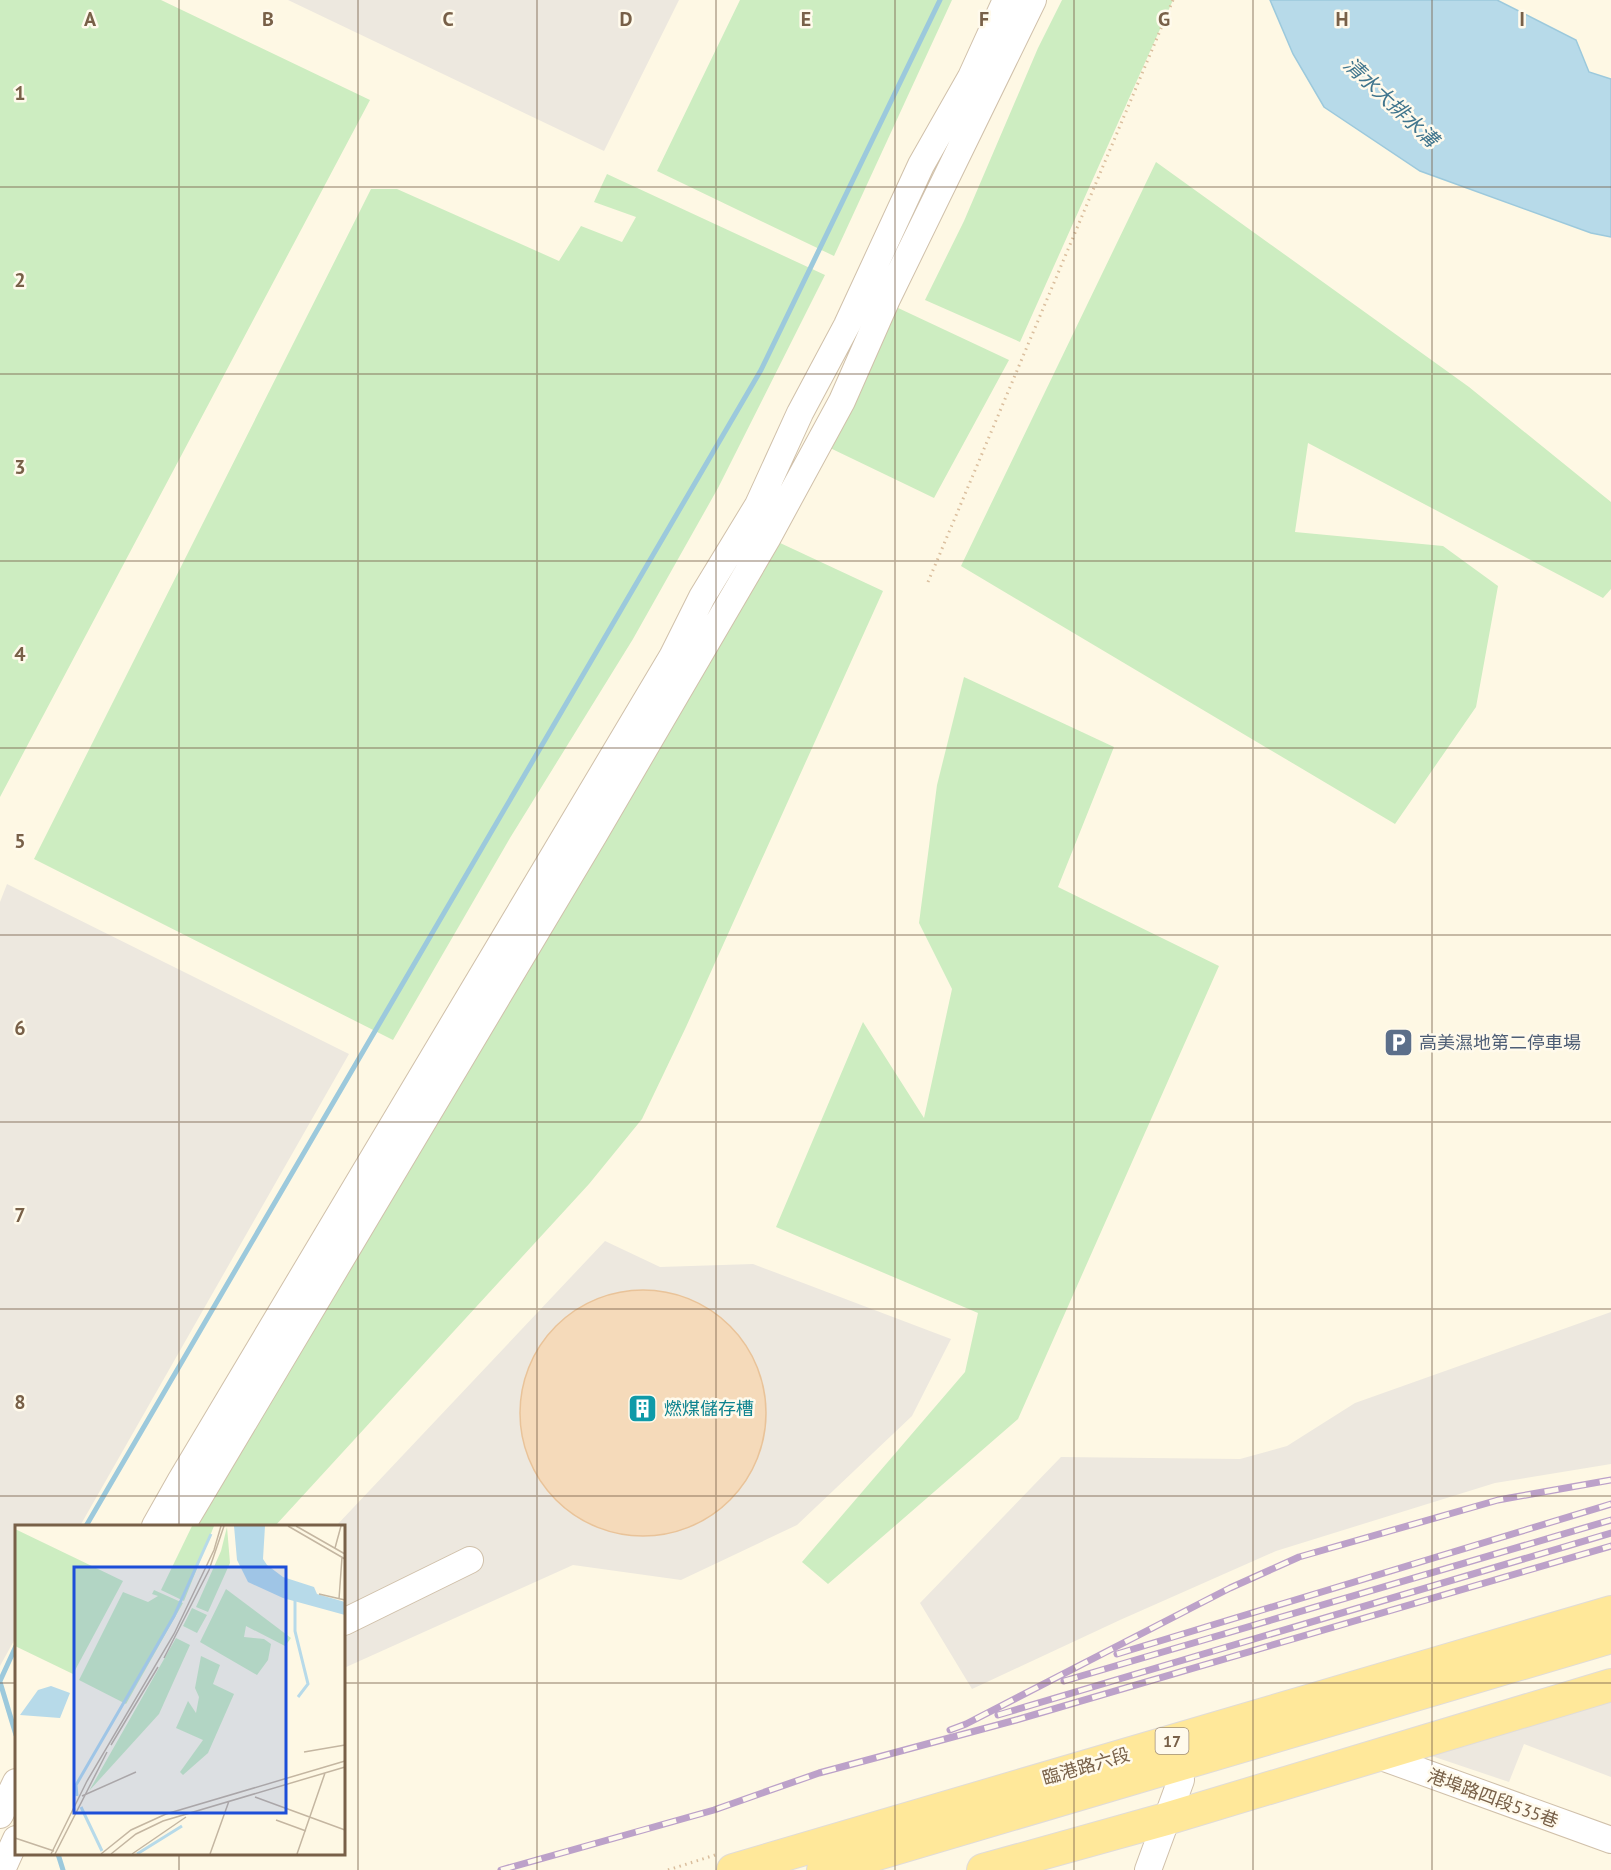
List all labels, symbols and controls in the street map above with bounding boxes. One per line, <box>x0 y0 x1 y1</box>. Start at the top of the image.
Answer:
text: A <box>84 6 97 32</box>
text: B <box>262 6 274 32</box>
text: C <box>442 6 454 32</box>
text: D <box>620 6 633 32</box>
text: E <box>801 6 811 32</box>
text: F <box>979 6 989 32</box>
text: G <box>1158 6 1170 32</box>
text: H <box>1335 6 1349 32</box>
text: I <box>1519 6 1525 32</box>
water label: 清水大排水溝 <box>1338 52 1446 154</box>
text: 1 <box>14 80 26 106</box>
text: 2 <box>14 267 26 293</box>
text: 3 <box>14 454 26 480</box>
text: 4 <box>14 641 26 667</box>
text: 5 <box>14 828 26 854</box>
text: 6 <box>14 1015 26 1041</box>
parking icon: 高美濕地第二停車場 <box>1382 1026 1414 1058</box>
place label: 高美濕地第二停車場 <box>1419 1031 1581 1054</box>
text: 7 <box>14 1202 26 1228</box>
text: 8 <box>14 1389 26 1415</box>
building icon: 燃煤儲存槽 <box>627 1392 659 1424</box>
place label: 燃煤儲存槽 <box>664 1397 754 1420</box>
inset map <box>15 1525 345 1855</box>
road number: 17 <box>1156 1728 1188 1754</box>
street label: 臨港路六段 <box>1040 1743 1132 1789</box>
street label: 港埠路四段535巷 <box>1424 1764 1562 1832</box>

